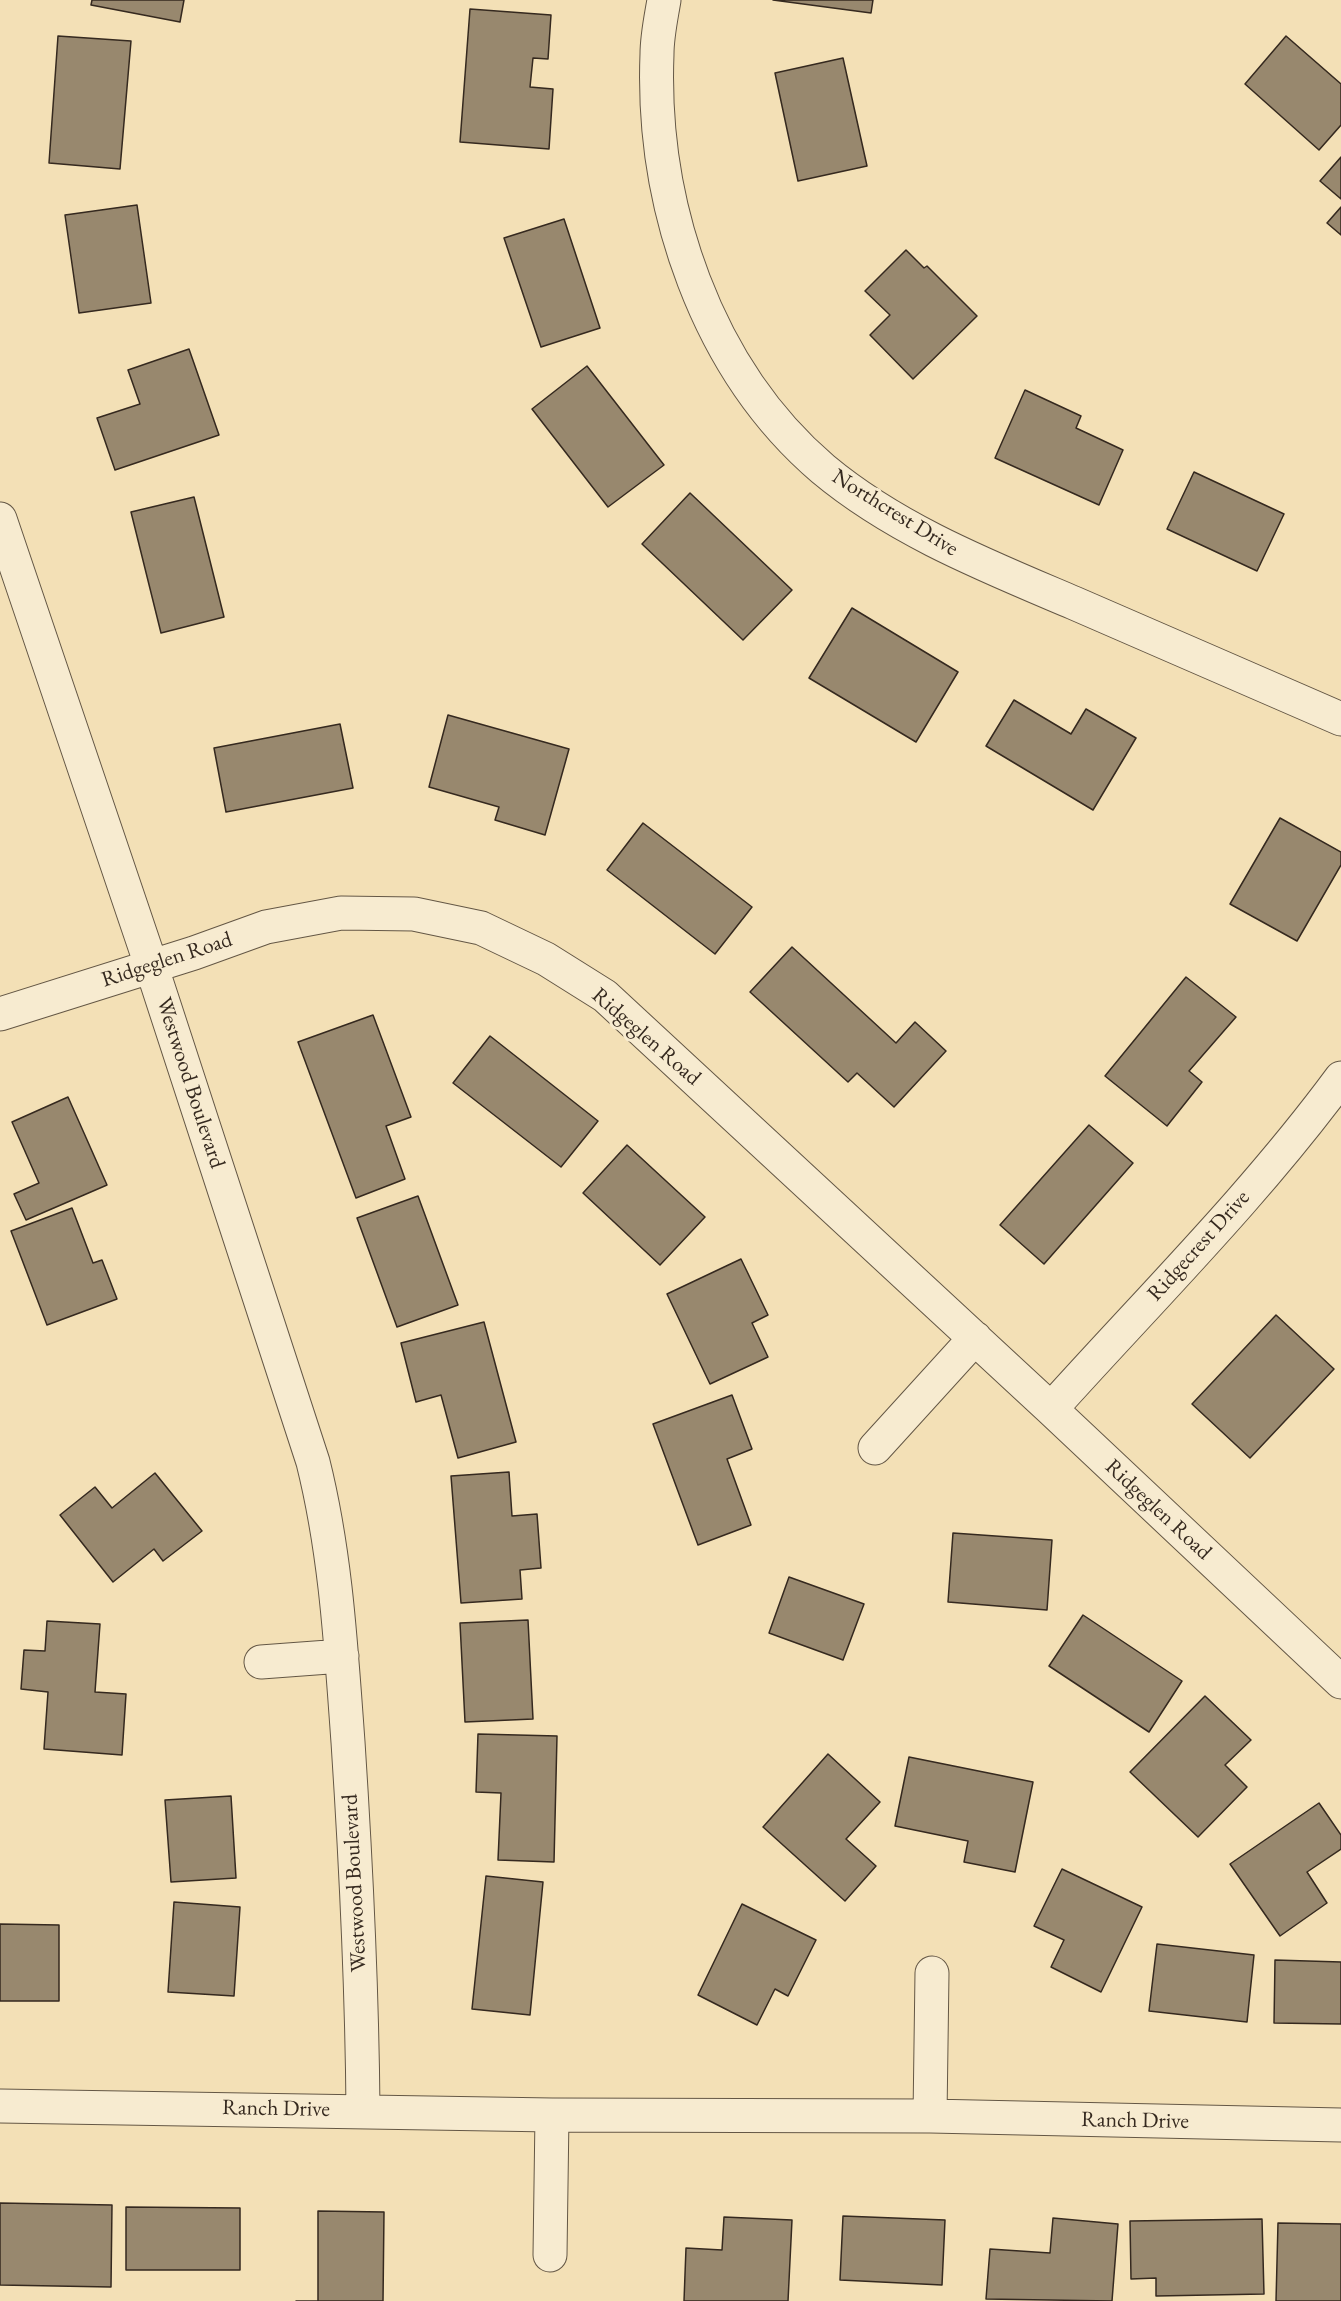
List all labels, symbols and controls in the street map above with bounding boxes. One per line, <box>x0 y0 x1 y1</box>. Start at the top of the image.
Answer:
street label: Northcrest Drive <box>827 464 963 562</box>
street label: Ridgeglen Road <box>98 926 236 994</box>
street label: Ridgeglen Road <box>586 982 706 1092</box>
street label: Westwood Boulevard <box>150 994 230 1172</box>
street label: Ridgecrest Drive <box>1142 1185 1256 1307</box>
street label: Ridgeglen Road <box>1099 1454 1217 1566</box>
street label: Westwood Boulevard <box>337 1793 373 1973</box>
street label: Ranch Drive <box>222 2095 330 2123</box>
street label: Ranch Drive <box>1081 2107 1189 2135</box>

